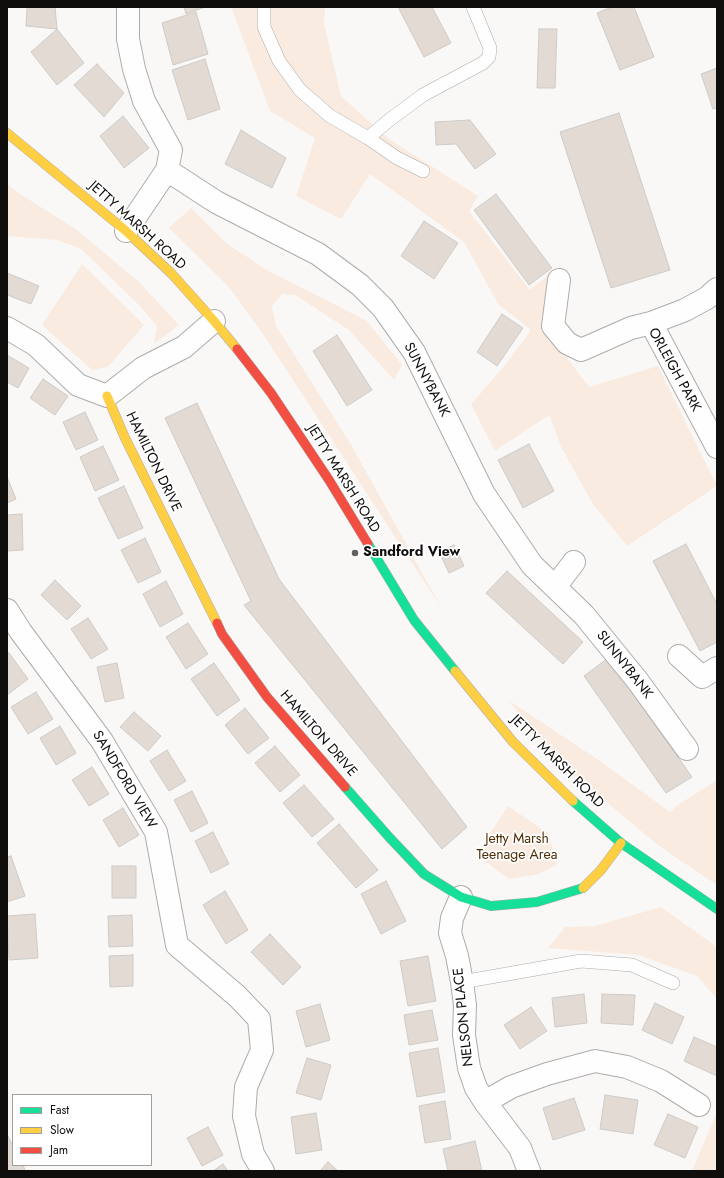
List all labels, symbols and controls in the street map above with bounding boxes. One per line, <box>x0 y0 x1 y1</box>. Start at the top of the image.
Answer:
street label: JETTY MARSH ROAD <box>85 178 189 274</box>
street label: ORLEIGH PARK <box>644 325 704 415</box>
street label: SUNNYBANK <box>399 340 453 420</box>
street label: HAMILTON DRIVE <box>122 409 184 515</box>
street label: JETTY MARSH ROAD <box>303 422 383 536</box>
place label: Sandford View <box>363 545 460 561</box>
marker: Sandford View <box>350 548 360 558</box>
street label: SUNNYBANK <box>592 628 656 702</box>
street label: HAMILTON DRIVE <box>276 687 360 781</box>
street label: JETTY MARSH ROAD <box>507 712 607 812</box>
street label: SANDFORD VIEW <box>88 728 160 832</box>
park label: Jetty Marsh Teenage Area <box>477 832 557 864</box>
street label: NELSON PLACE <box>450 967 478 1067</box>
legend <box>12 1094 152 1166</box>
text: Fast <box>50 1101 69 1119</box>
text: Slow <box>50 1121 74 1139</box>
text: Jam <box>50 1141 68 1159</box>

